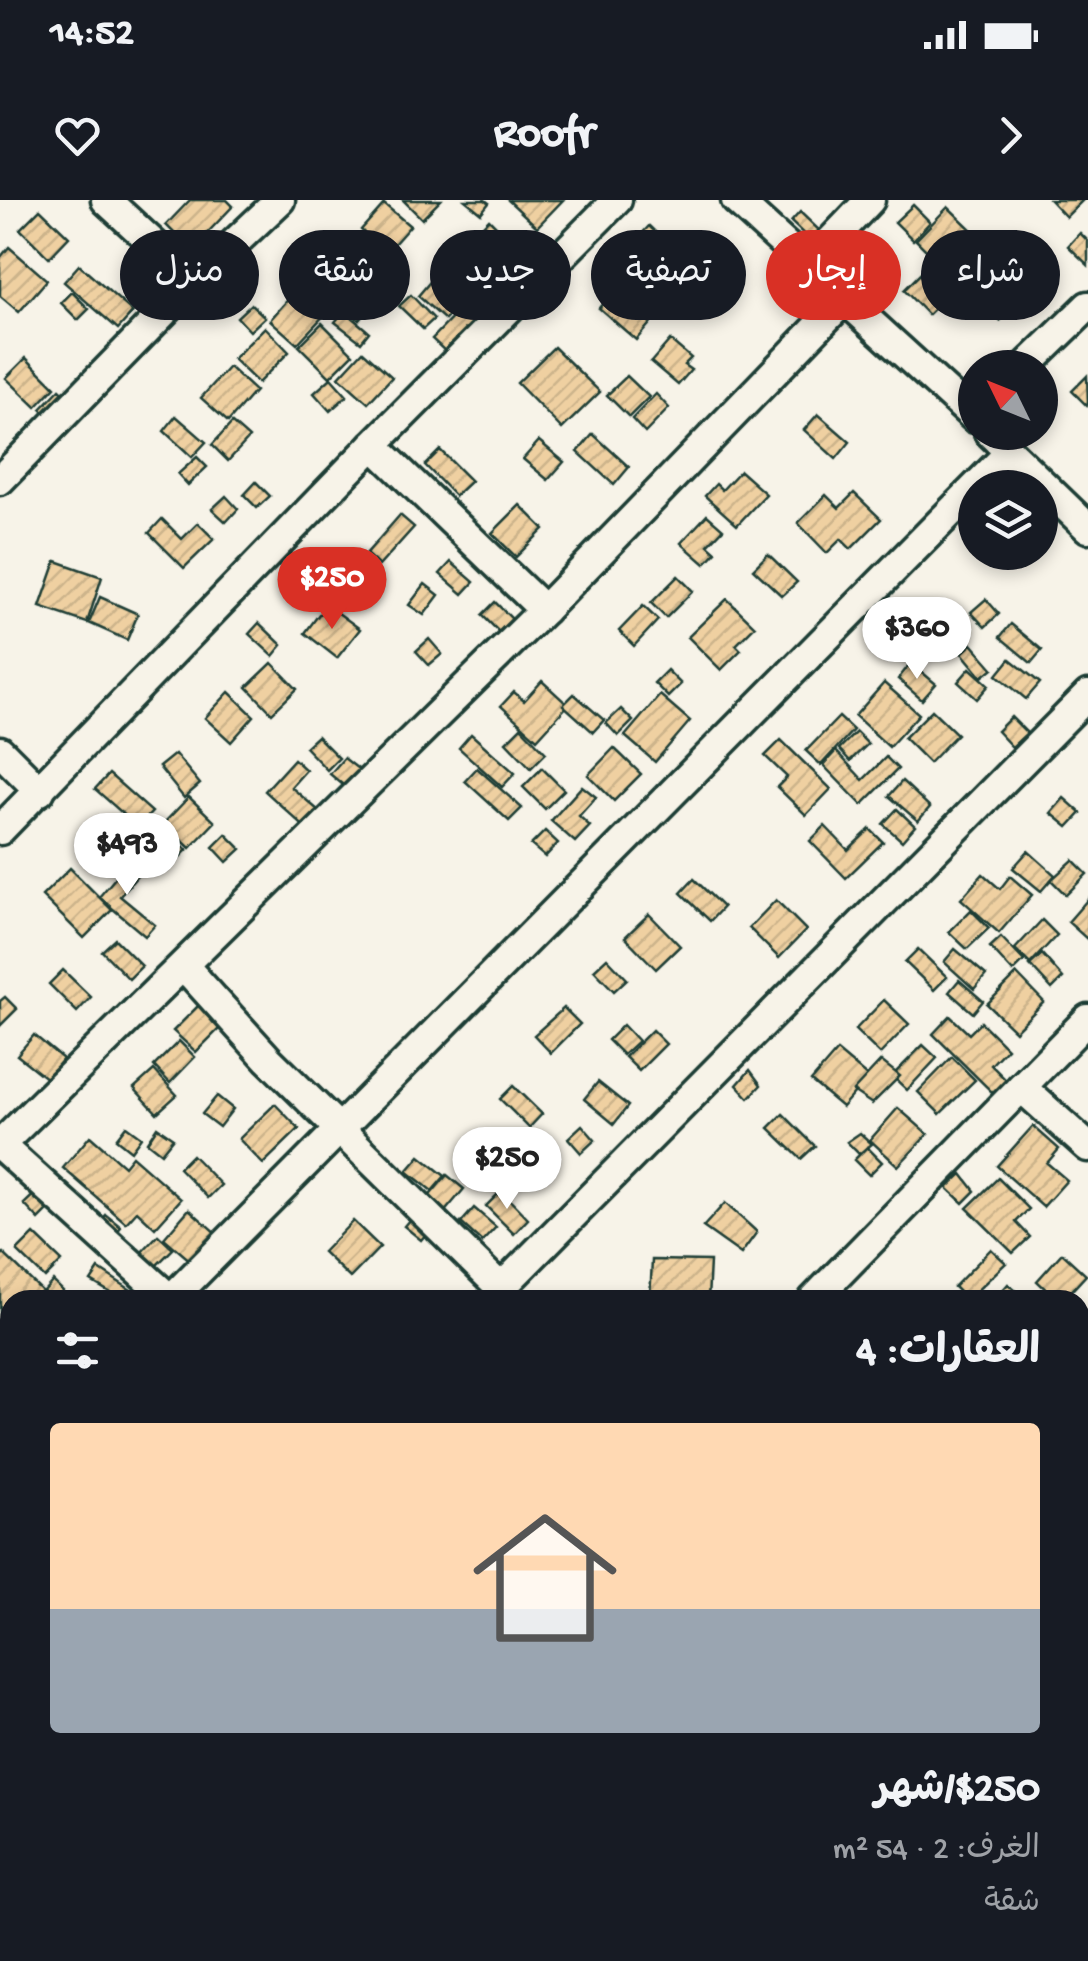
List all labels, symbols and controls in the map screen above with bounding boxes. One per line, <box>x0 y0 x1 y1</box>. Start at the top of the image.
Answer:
text: 14:52 <box>50 13 134 57</box>
icon: heart <box>50 108 105 163</box>
icon: forward <box>983 108 1038 163</box>
text: Roofr <box>494 109 594 162</box>
chip: منزل <box>120 230 259 320</box>
chip: شقة <box>279 230 410 320</box>
chip: جديد <box>430 230 571 320</box>
chip: تصفية <box>591 230 746 320</box>
chip: إيجار <box>766 230 901 320</box>
chip: شراء <box>921 230 1060 320</box>
north arrow <box>958 350 1058 450</box>
map controls <box>958 350 1058 570</box>
button: layers <box>958 470 1058 570</box>
pin: $250 <box>273 547 391 632</box>
text: $250 <box>299 560 365 598</box>
pin: $360 <box>858 597 976 682</box>
text: $360 <box>884 610 950 648</box>
pin: $493 <box>68 813 186 898</box>
text: $493 <box>96 826 158 864</box>
pin: $250 <box>448 1127 566 1212</box>
text: $250 <box>474 1140 540 1178</box>
icon: filters <box>50 1323 105 1378</box>
text: العقارات: 4 <box>856 1330 1040 1379</box>
icon: home <box>455 1488 635 1668</box>
text: $250/شهر <box>875 1767 1040 1816</box>
text: الغرف: 2 · 54 m² <box>833 1832 1040 1870</box>
text: شقة <box>984 1885 1040 1923</box>

